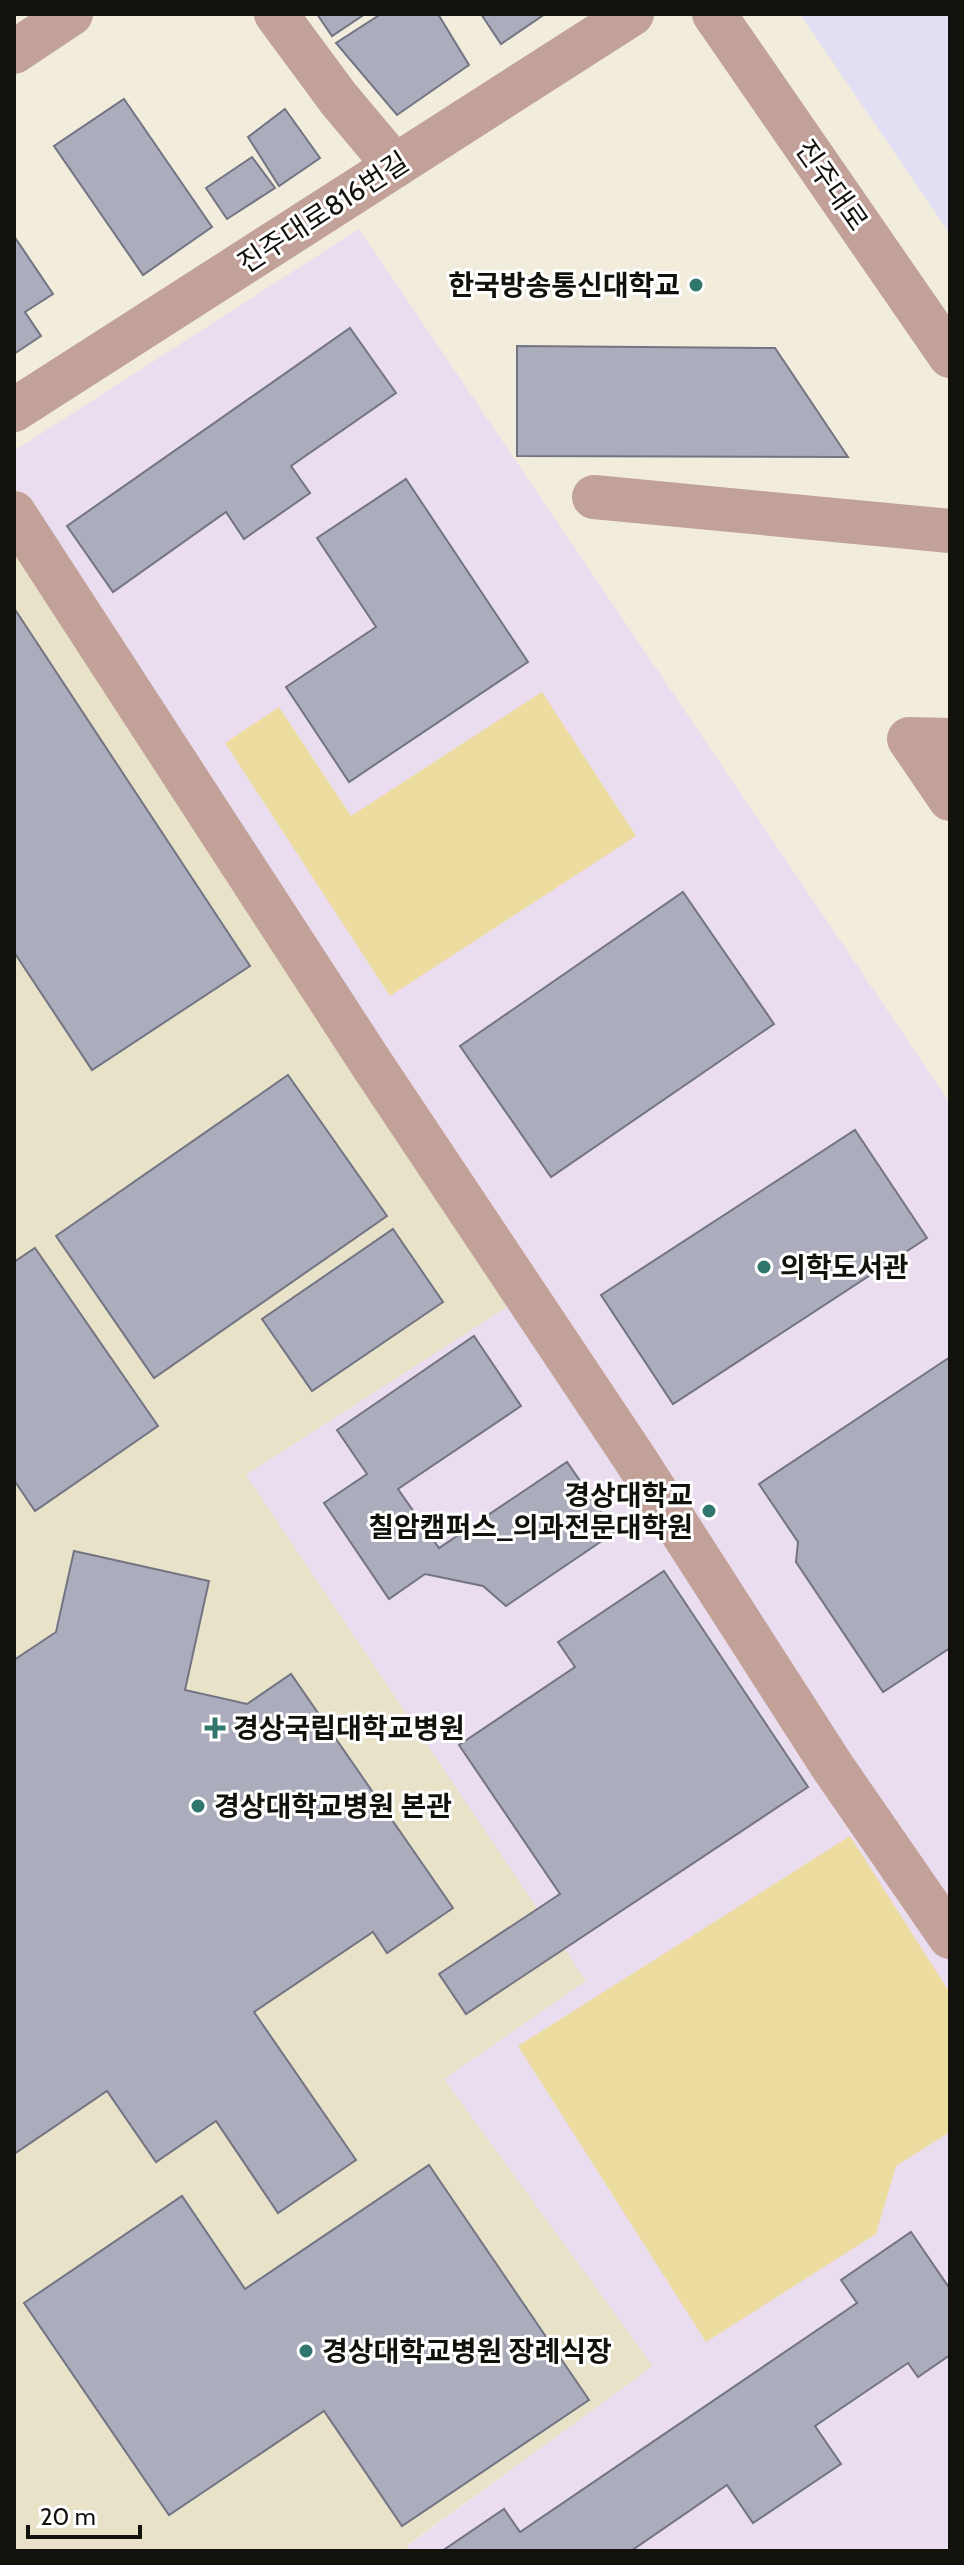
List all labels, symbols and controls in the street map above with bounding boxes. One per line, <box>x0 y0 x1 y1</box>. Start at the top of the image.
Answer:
street label: 진주대로 <box>789 133 875 237</box>
street label: 진주대로816번길 <box>231 144 415 280</box>
place label: 한국방송통신대학교 <box>448 268 680 302</box>
marker: 한국방송통신대학교 <box>687 276 705 294</box>
place label: 의학도서관 <box>780 1250 909 1284</box>
marker: 의학도서관 <box>755 1258 773 1276</box>
place label: 경상대학교 칠암캠퍼스_의과전문대학원 <box>368 1478 693 1544</box>
marker: 경상대학교 칠암캠퍼스_의과전문대학원 <box>700 1502 718 1520</box>
place label: 경상국립대학교병원 <box>233 1711 465 1745</box>
marker: 경상국립대학교병원 <box>204 1717 226 1739</box>
place label: 경상대학교병원 본관 <box>214 1789 452 1823</box>
marker: 경상대학교병원 본관 <box>189 1797 207 1815</box>
place label: 경상대학교병원 장례식장 <box>322 2334 612 2368</box>
marker: 경상대학교병원 장례식장 <box>297 2342 315 2360</box>
scale bar <box>28 2489 140 2539</box>
text: 20 m <box>40 2502 96 2531</box>

